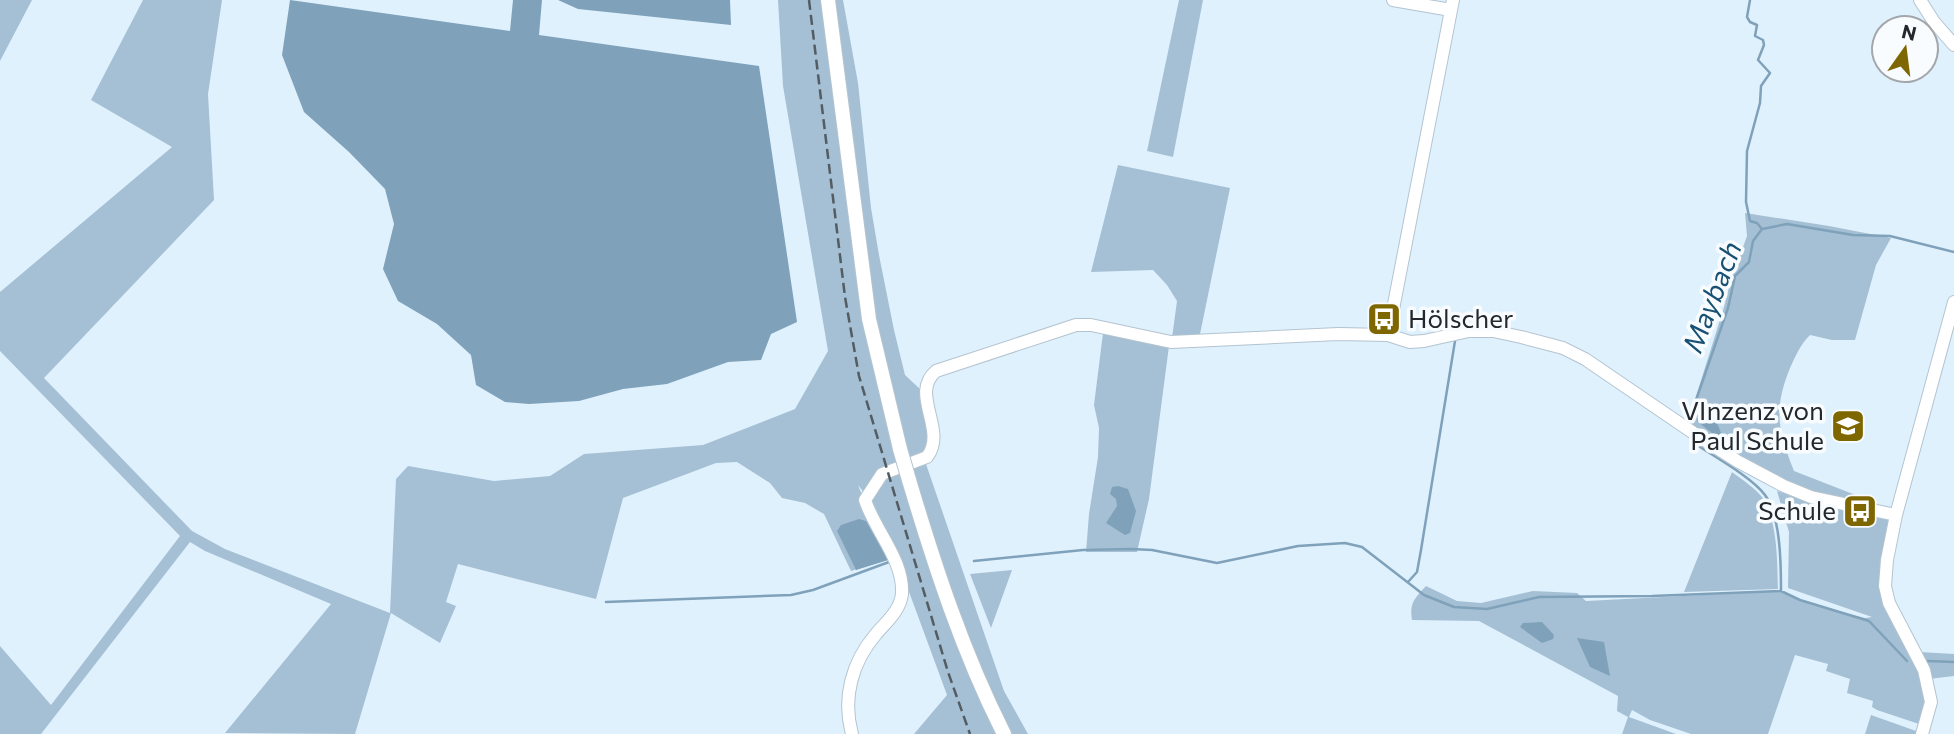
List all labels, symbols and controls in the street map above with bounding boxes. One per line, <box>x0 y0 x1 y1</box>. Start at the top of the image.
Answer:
north arrow <box>1870 14 1940 84</box>
text: N <box>1900 19 1919 45</box>
water label: Maybach <box>1674 236 1748 357</box>
bus stop icon: Hölscher <box>1365 300 1403 338</box>
place label: Hölscher <box>1408 302 1513 333</box>
place label: VInzenz von Paul Schule <box>1681 394 1824 455</box>
school or university icon: VInzenz von Paul Schule <box>1829 407 1867 445</box>
bus stop icon: Schule <box>1841 492 1879 530</box>
place label: Schule <box>1758 494 1836 525</box>

